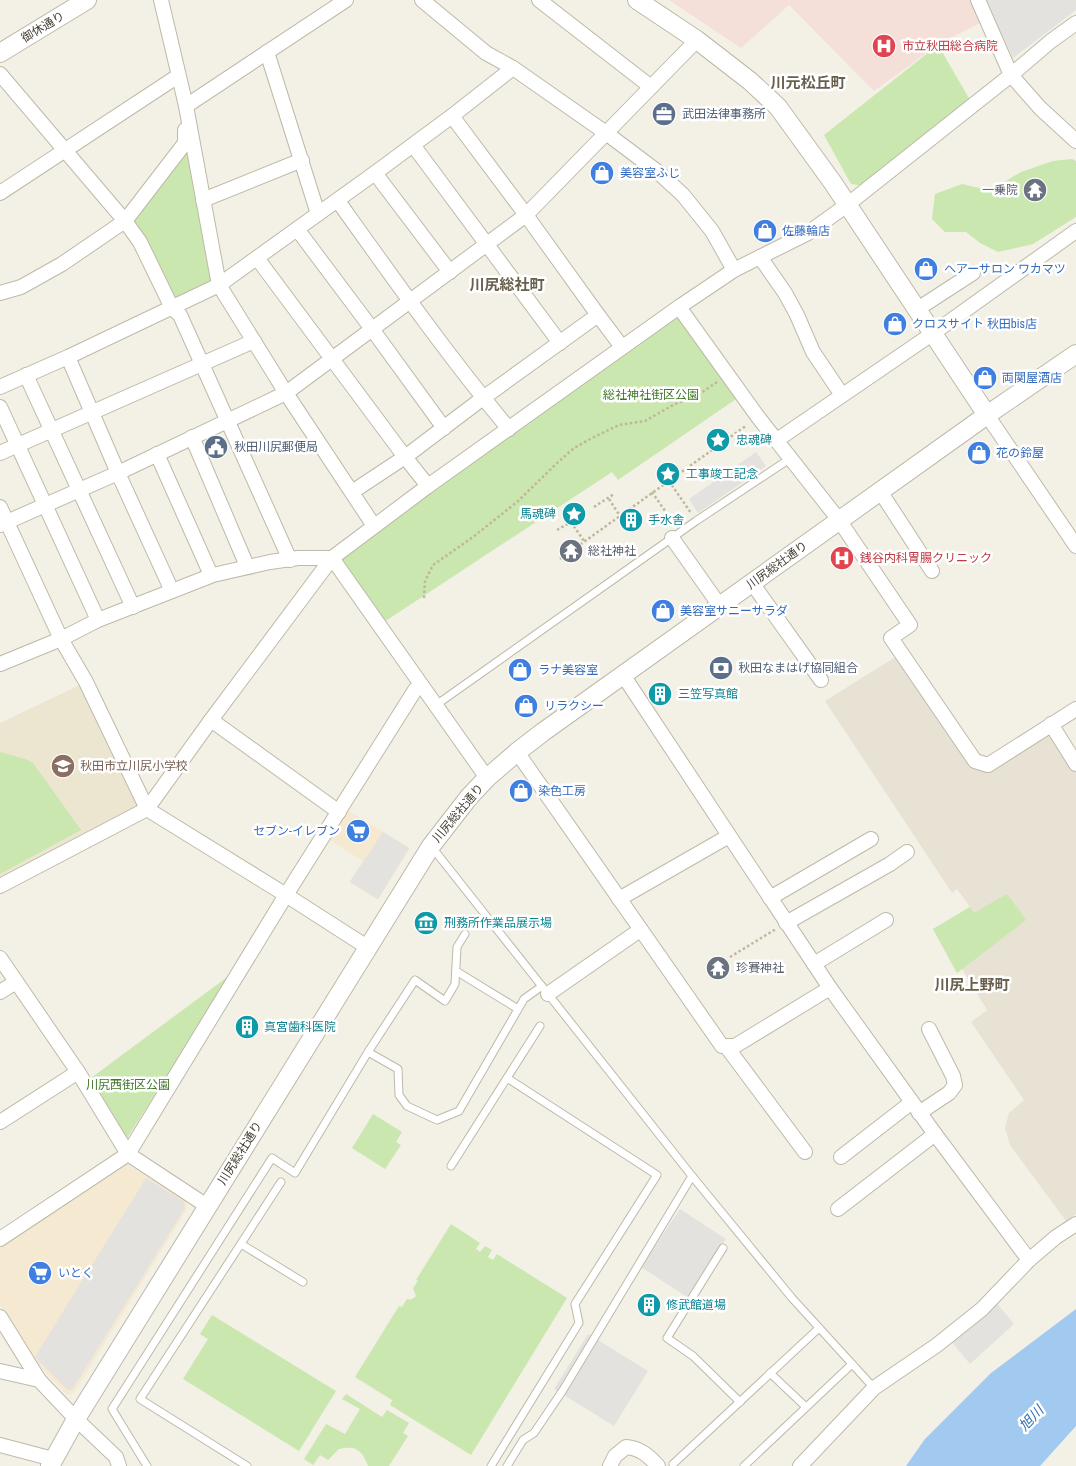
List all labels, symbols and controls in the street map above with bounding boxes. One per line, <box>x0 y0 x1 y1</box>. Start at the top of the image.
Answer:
street label: 御休通り <box>19 9 67 45</box>
hospital icon: 市立秋田総合病院 <box>871 33 897 59</box>
place label: 市立秋田総合病院 <box>902 39 998 53</box>
district label: 川元松丘町 <box>770 74 846 92</box>
office icon: 武田法律事務所 <box>651 101 677 127</box>
place label: 武田法律事務所 <box>682 107 766 121</box>
shop icon: 美容室ふじ <box>589 160 615 186</box>
place label: 美容室ふじ <box>620 166 680 180</box>
temple icon: 一乗院 <box>1022 177 1048 203</box>
place label: 一乗院 <box>982 183 1018 197</box>
shop icon: 佐藤輪店 <box>752 218 778 244</box>
place label: 佐藤輪店 <box>782 224 830 238</box>
shop icon: ヘアーサロン ワカマツ <box>913 256 939 282</box>
place label: ヘアーサロン ワカマツ <box>944 262 1066 276</box>
district label: 川尻総社町 <box>469 276 545 294</box>
shop icon: クロスサイト 秋田bis店 <box>882 311 908 337</box>
place label: クロスサイト 秋田bis店 <box>912 317 1037 331</box>
shop icon: 両関屋酒店 <box>972 365 998 391</box>
place label: 両関屋酒店 <box>1002 371 1062 385</box>
park label: 総社神社街区公園 <box>603 388 699 402</box>
place icon: 忠魂碑 <box>705 427 731 453</box>
place label: 忠魂碑 <box>736 433 772 447</box>
public building icon: 秋田川尻郵便局 <box>203 434 229 460</box>
place label: 秋田川尻郵便局 <box>234 440 318 454</box>
shop icon: 花の鈴屋 <box>966 440 992 466</box>
place label: 花の鈴屋 <box>996 446 1044 460</box>
place icon: 工事竣工記念 <box>655 461 681 487</box>
place label: 工事竣工記念 <box>686 467 758 481</box>
place icon: 馬魂碑 <box>561 501 587 527</box>
place label: 馬魂碑 <box>520 507 556 521</box>
building icon: 手水舎 <box>618 507 644 533</box>
place label: 手水舎 <box>648 513 684 527</box>
temple icon: 総社神社 <box>558 538 584 564</box>
street label: 川尻総社通り <box>744 538 810 592</box>
place label: 総社神社 <box>588 544 636 558</box>
hospital icon: 銭谷内科胃腸クリニック <box>829 545 855 571</box>
place label: 銭谷内科胃腸クリニック <box>860 551 992 565</box>
shop icon: 美容室サニーサラダ <box>650 598 676 624</box>
place label: 美容室サニーサラダ <box>680 604 788 618</box>
bank icon: 秋田なまはげ協同組合 <box>708 655 734 681</box>
shop icon: ラナ美容室 <box>507 657 533 683</box>
place label: 秋田なまはげ協同組合 <box>738 661 858 675</box>
place label: ラナ美容室 <box>538 663 598 677</box>
building icon: 三笠写真館 <box>647 681 673 707</box>
place label: 三笠写真館 <box>678 687 738 701</box>
shop icon: リラクシー <box>513 693 539 719</box>
place label: リラクシー <box>544 699 604 713</box>
school or university icon: 秋田市立川尻小学校 <box>50 753 76 779</box>
place label: 秋田市立川尻小学校 <box>80 759 188 773</box>
shop icon: 染色工房 <box>508 778 534 804</box>
street label: 川尻総社通り <box>429 781 487 845</box>
place label: 染色工房 <box>538 784 586 798</box>
supermarket icon: セブン-イレブン <box>345 818 371 844</box>
place label: セブン-イレブン <box>253 824 340 838</box>
museum icon: 刑務所作業品展示場 <box>413 910 439 936</box>
place label: 刑務所作業品展示場 <box>444 916 552 930</box>
temple icon: 珍賽神社 <box>705 955 731 981</box>
place label: 珍賽神社 <box>736 961 784 975</box>
district label: 川尻上野町 <box>934 976 1010 994</box>
building icon: 真宮歯科医院 <box>234 1014 260 1040</box>
place label: 真宮歯科医院 <box>264 1020 336 1034</box>
park label: 川尻西街区公園 <box>86 1078 170 1092</box>
street label: 川尻総社通り <box>215 1119 265 1187</box>
supermarket icon: いとく <box>27 1260 53 1286</box>
place label: いとく <box>58 1266 94 1280</box>
building icon: 修武館道場 <box>636 1292 662 1318</box>
place label: 修武館道場 <box>666 1298 726 1312</box>
water label: 旭川 <box>1016 1401 1048 1434</box>

